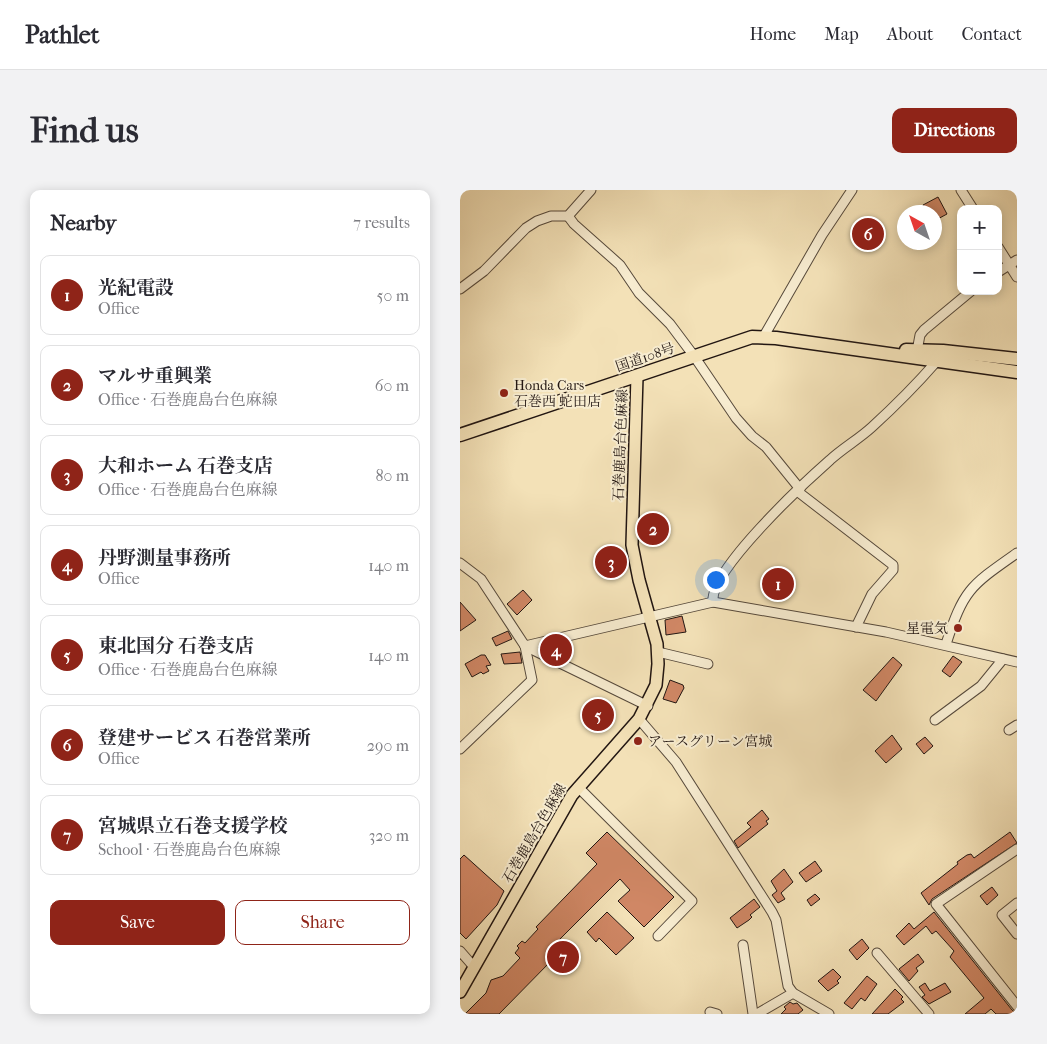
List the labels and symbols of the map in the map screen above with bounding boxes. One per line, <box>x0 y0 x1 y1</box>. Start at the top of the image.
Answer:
north arrow <box>897 205 942 250</box>
pin: 6 <box>852 215 884 253</box>
street label: 国道108号 <box>613 339 677 376</box>
place label: Honda Cars 石巻西 蛇田店 <box>514 377 601 410</box>
marker: Honda Cars 石巻西 蛇田店 <box>498 387 510 399</box>
street label: 石巻鹿島台色麻線 <box>610 389 631 501</box>
pin: 2 <box>637 510 669 548</box>
pin: 3 <box>595 543 627 581</box>
pin: 1 <box>762 565 794 603</box>
your location <box>703 567 729 593</box>
place label: 星電気 <box>906 620 948 637</box>
marker: 星電気 <box>952 622 964 634</box>
pin: 4 <box>540 631 572 669</box>
pin: 5 <box>582 696 614 734</box>
place label: アースグリーン宮城 <box>648 733 773 750</box>
marker: アースグリーン宮城 <box>632 735 644 747</box>
street label: 石巻鹿島台色麻線 <box>499 781 570 886</box>
pin: 7 <box>547 938 579 976</box>

